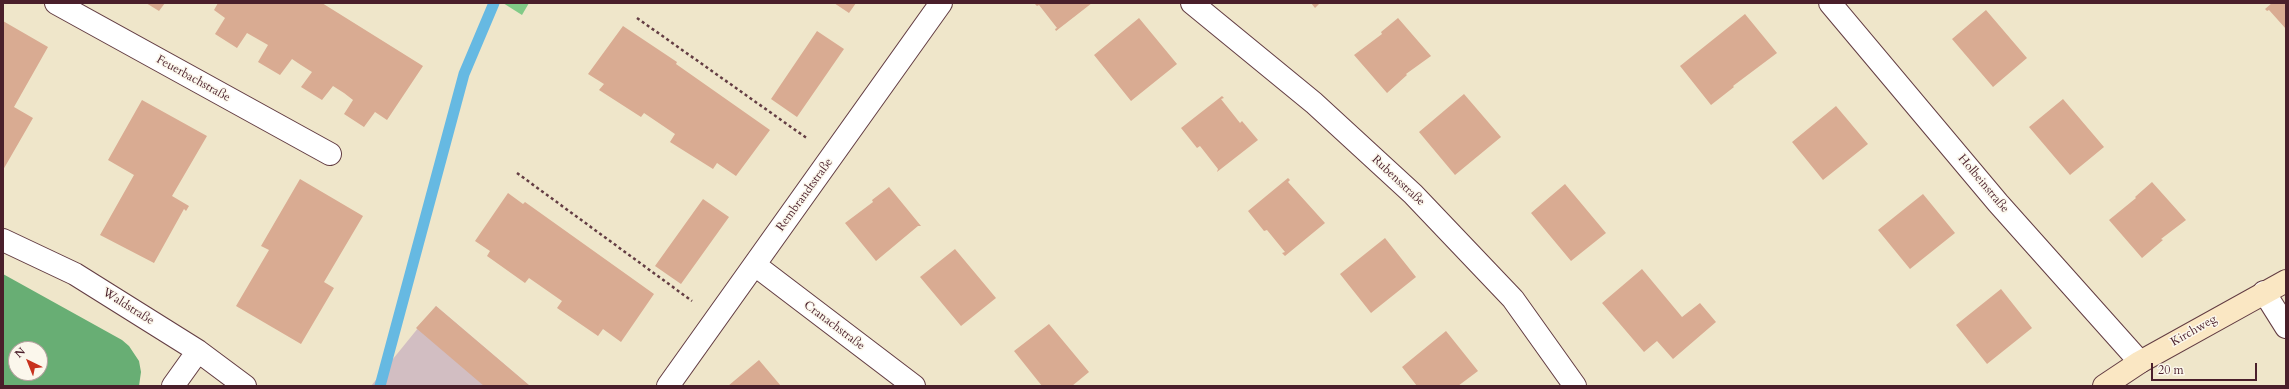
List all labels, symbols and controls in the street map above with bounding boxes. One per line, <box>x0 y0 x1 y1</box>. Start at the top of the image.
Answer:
street label: Feuerbachstraße <box>153 53 233 105</box>
street label: Holbeinstraße <box>1954 152 2012 216</box>
street label: Rubensstraße <box>1368 153 1428 209</box>
street label: Rembrandtstraße <box>774 156 836 234</box>
street label: Waldstraße <box>100 286 156 328</box>
street label: Cranachstraße <box>801 298 867 354</box>
street label: Kirchweg <box>2169 312 2219 350</box>
north arrow <box>8 341 48 381</box>
text: N <box>12 344 29 361</box>
scale bar <box>2153 355 2259 381</box>
text: 20 m <box>2158 362 2184 378</box>

